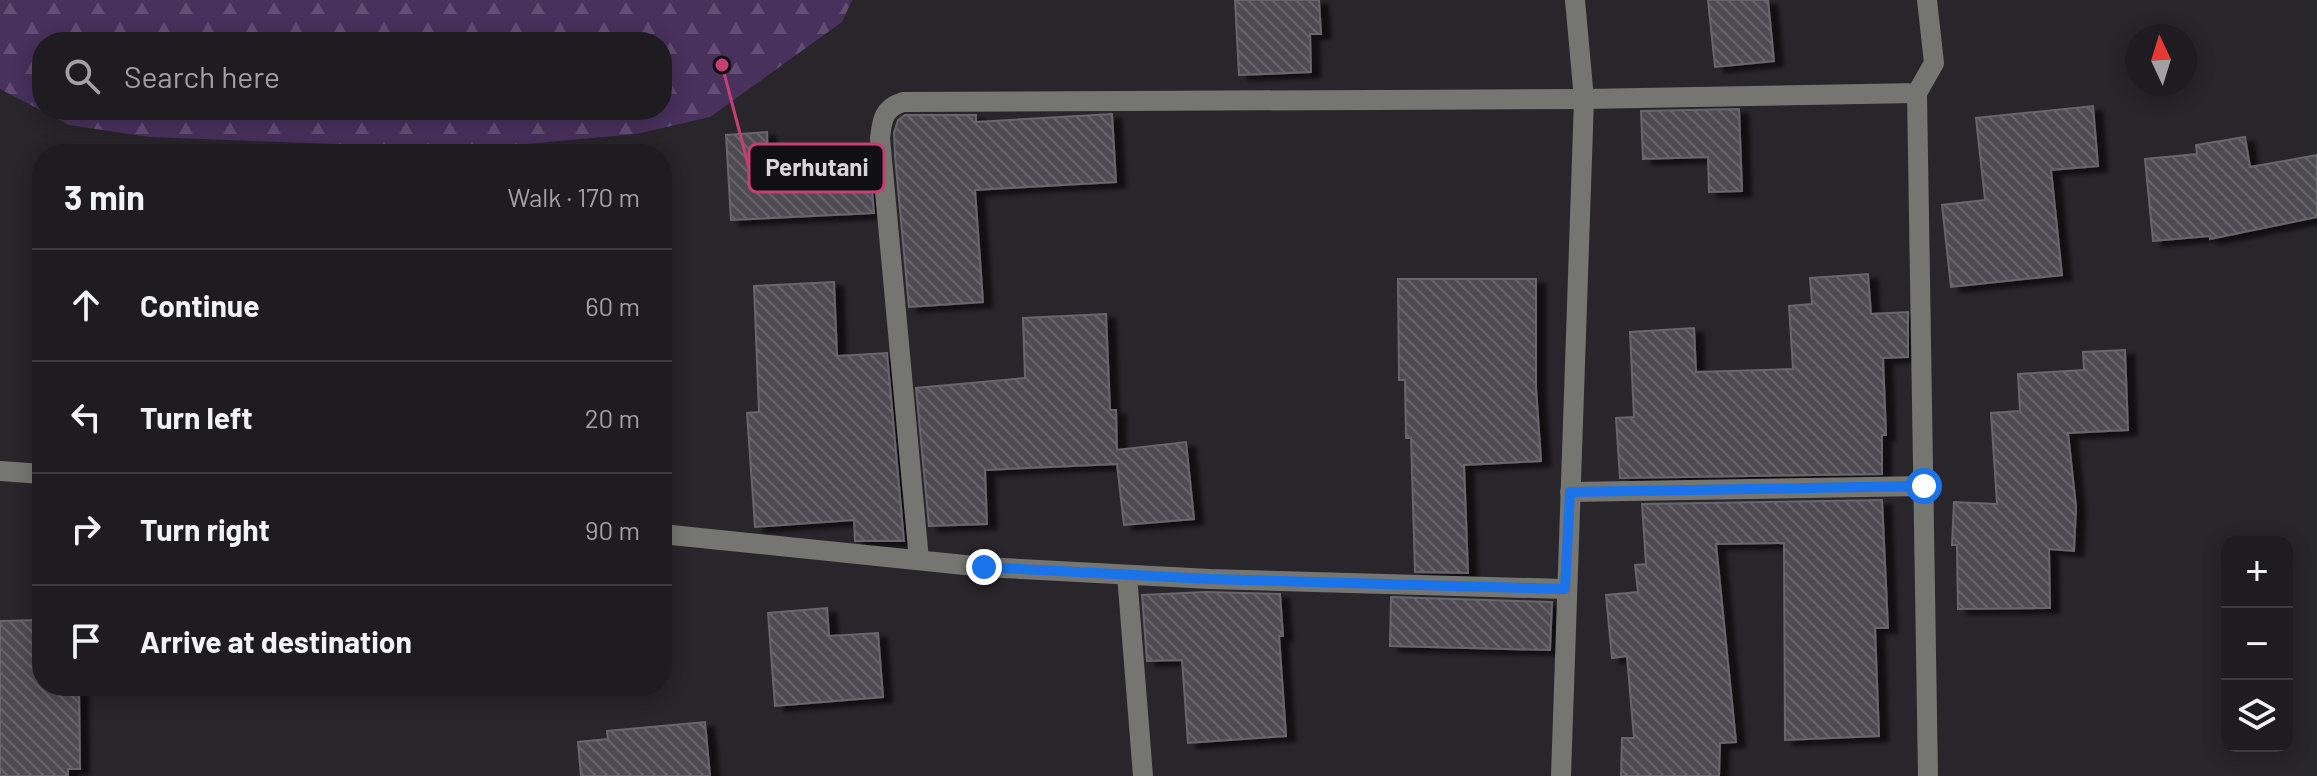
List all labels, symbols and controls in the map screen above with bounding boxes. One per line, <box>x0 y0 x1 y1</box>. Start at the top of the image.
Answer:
north arrow <box>2125 24 2197 96</box>
search box <box>32 32 672 120</box>
icon: search <box>60 54 104 98</box>
text: Search here <box>124 58 280 94</box>
callout: Perhutani <box>749 144 884 192</box>
text: Perhutani <box>765 152 869 181</box>
text: 3 min <box>64 176 145 217</box>
text: Walk · 170 m <box>507 181 640 212</box>
icon: ahead <box>64 283 108 327</box>
text: Continue <box>140 287 260 323</box>
text: 60 m <box>585 290 640 321</box>
icon: left <box>64 395 108 439</box>
text: Turn left <box>140 399 253 435</box>
text: 20 m <box>585 402 640 433</box>
route start <box>1906 468 1942 504</box>
icon: right <box>64 507 108 551</box>
text: Turn right <box>140 511 270 547</box>
text: 90 m <box>585 514 640 545</box>
map controls <box>2221 536 2293 752</box>
button: + <box>2221 536 2293 608</box>
route end <box>966 549 1002 585</box>
button: − <box>2221 608 2293 680</box>
icon: arrive <box>64 619 108 663</box>
text: Arrive at destination <box>140 623 412 659</box>
button: layers <box>2221 680 2293 752</box>

